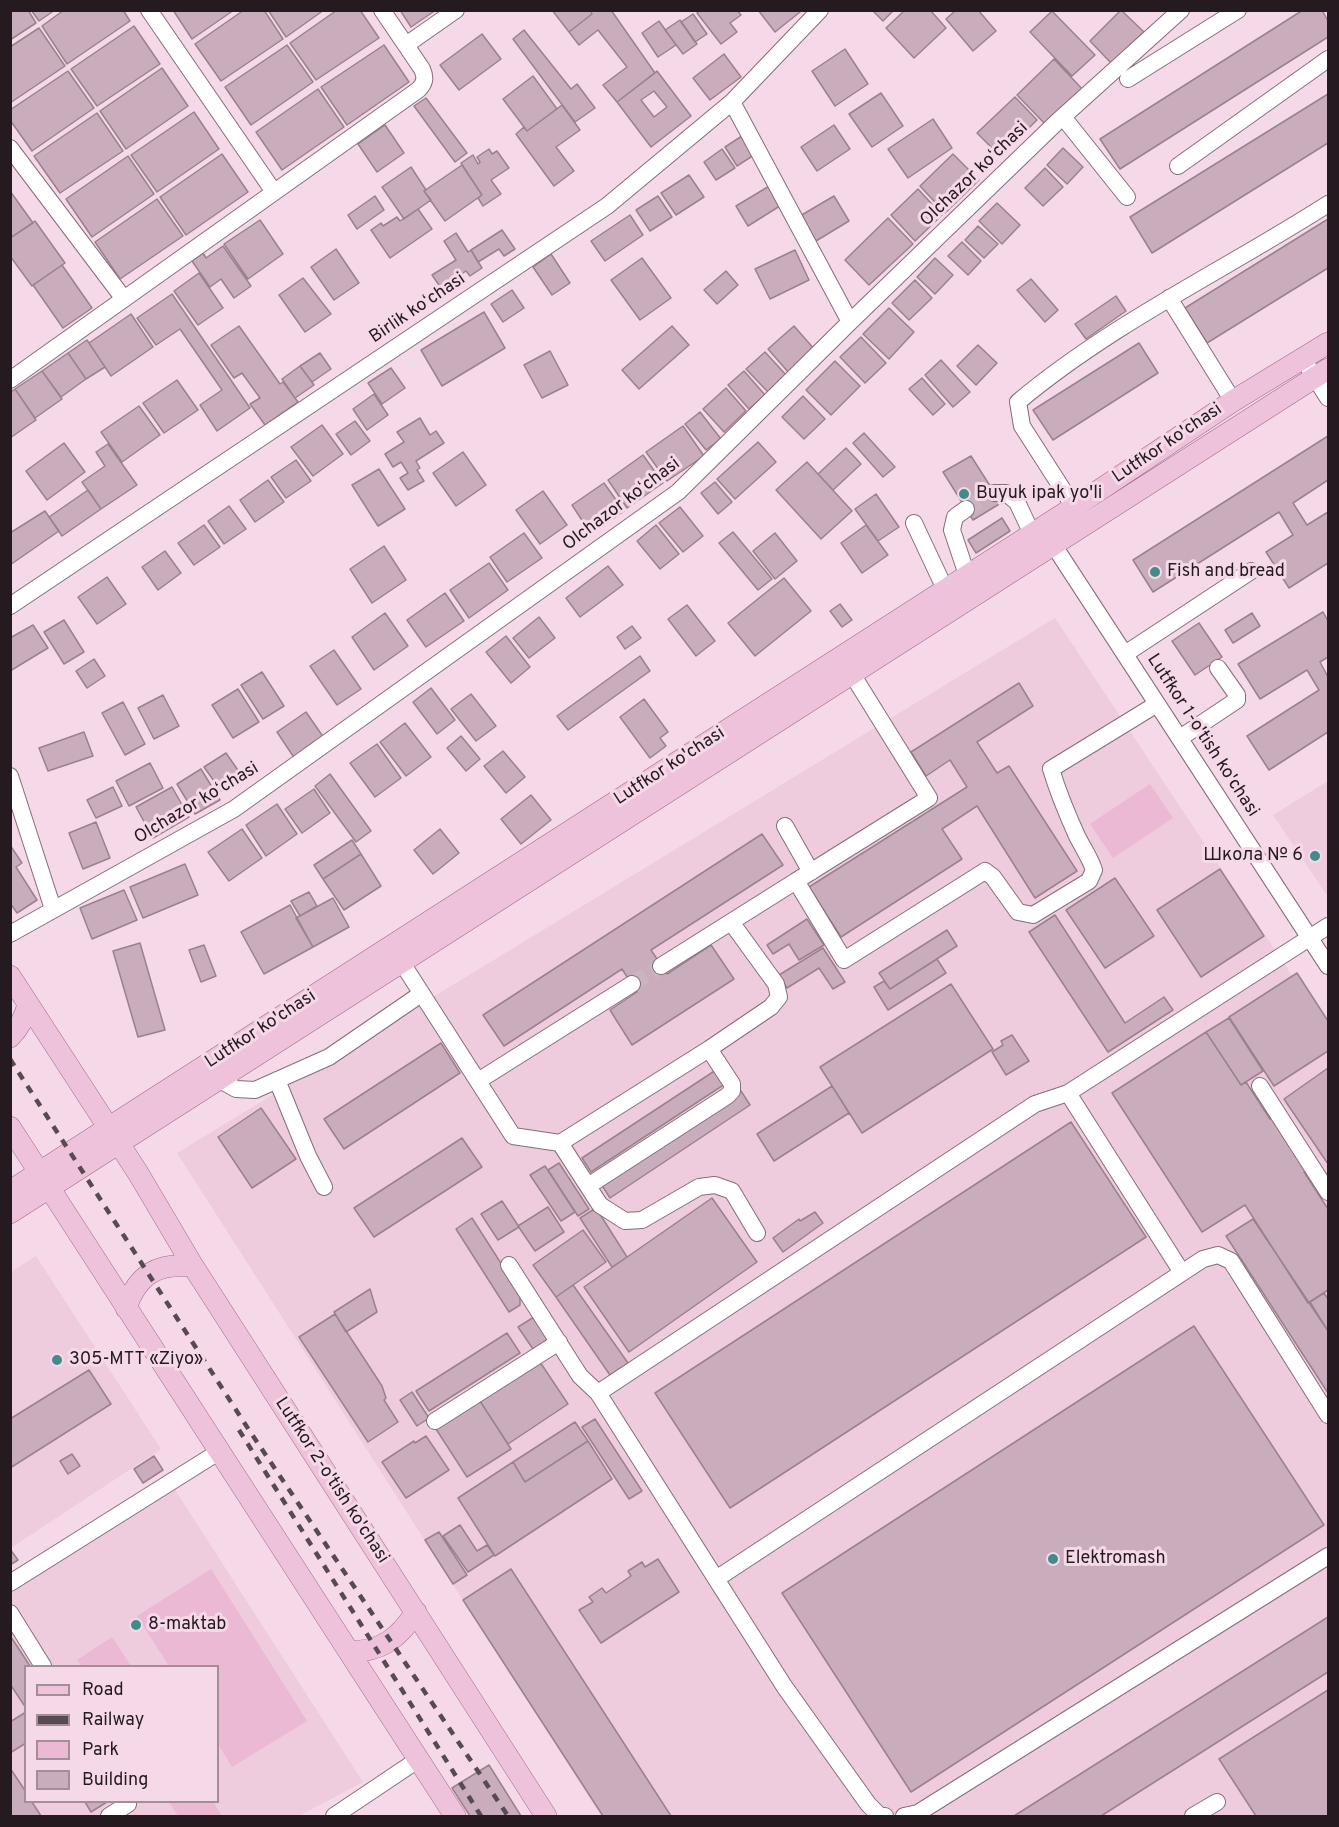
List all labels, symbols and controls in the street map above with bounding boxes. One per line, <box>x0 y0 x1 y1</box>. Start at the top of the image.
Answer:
street label: Olchazor koʻchasi <box>917 118 1033 232</box>
street label: Birlik koʻchasi <box>366 269 470 349</box>
street label: Lutfkor ko'chasi <box>1109 399 1227 489</box>
street label: Olchazor koʻchasi <box>559 454 685 556</box>
place label: Buyuk ipak yo'li <box>976 483 1102 505</box>
marker: Buyuk ipak yo'li <box>957 487 971 501</box>
place label: Fish and bread <box>1167 561 1285 583</box>
marker: Fish and bread <box>1148 565 1162 579</box>
street label: Lutfkor 1-o'tish ko'chasi <box>1141 650 1263 822</box>
street label: Lutfkor ko'chasi <box>611 723 729 811</box>
street label: Olchazor koʻchasi <box>131 758 263 850</box>
place label: Школа № 6 <box>1203 845 1303 867</box>
marker: Школа № 6 <box>1308 849 1322 863</box>
street label: Lutfkor ko'chasi <box>202 986 320 1074</box>
place label: 305-MTT «Ziyo» <box>69 1349 203 1371</box>
marker: 305-MTT «Ziyo» <box>50 1353 64 1367</box>
street label: Lutfkor 2-o'tish ko'chasi <box>269 1394 393 1568</box>
place label: Elektromash <box>1065 1548 1166 1570</box>
marker: Elektromash <box>1046 1552 1060 1566</box>
place label: 8-maktab <box>148 1614 226 1636</box>
marker: 8-maktab <box>129 1618 143 1632</box>
legend <box>24 1665 219 1803</box>
text: Road <box>82 1679 124 1702</box>
text: Railway <box>82 1709 144 1732</box>
text: Park <box>82 1739 119 1762</box>
text: Building <box>82 1769 148 1792</box>

